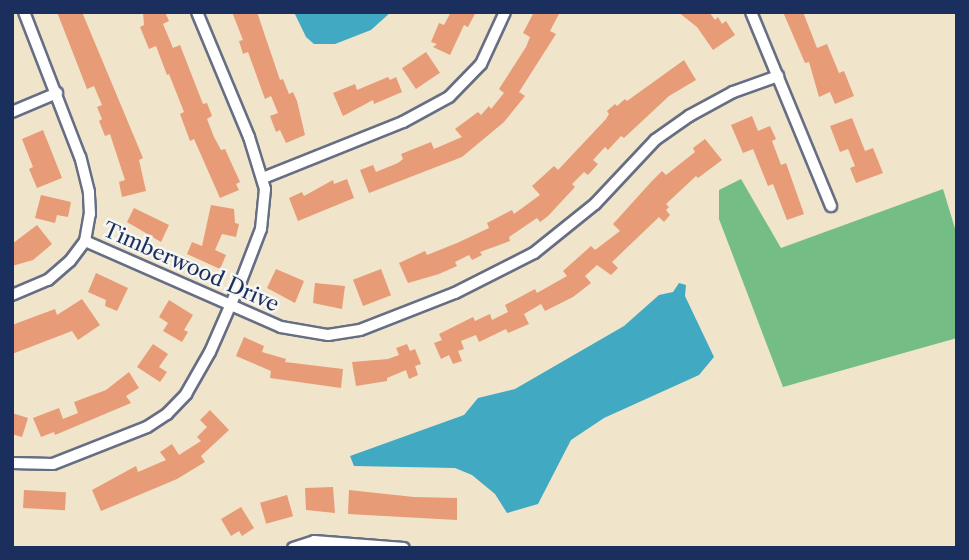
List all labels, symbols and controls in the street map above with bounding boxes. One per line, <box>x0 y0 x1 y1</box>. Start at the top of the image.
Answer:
street label: Timberwood Drive <box>99 217 283 317</box>

